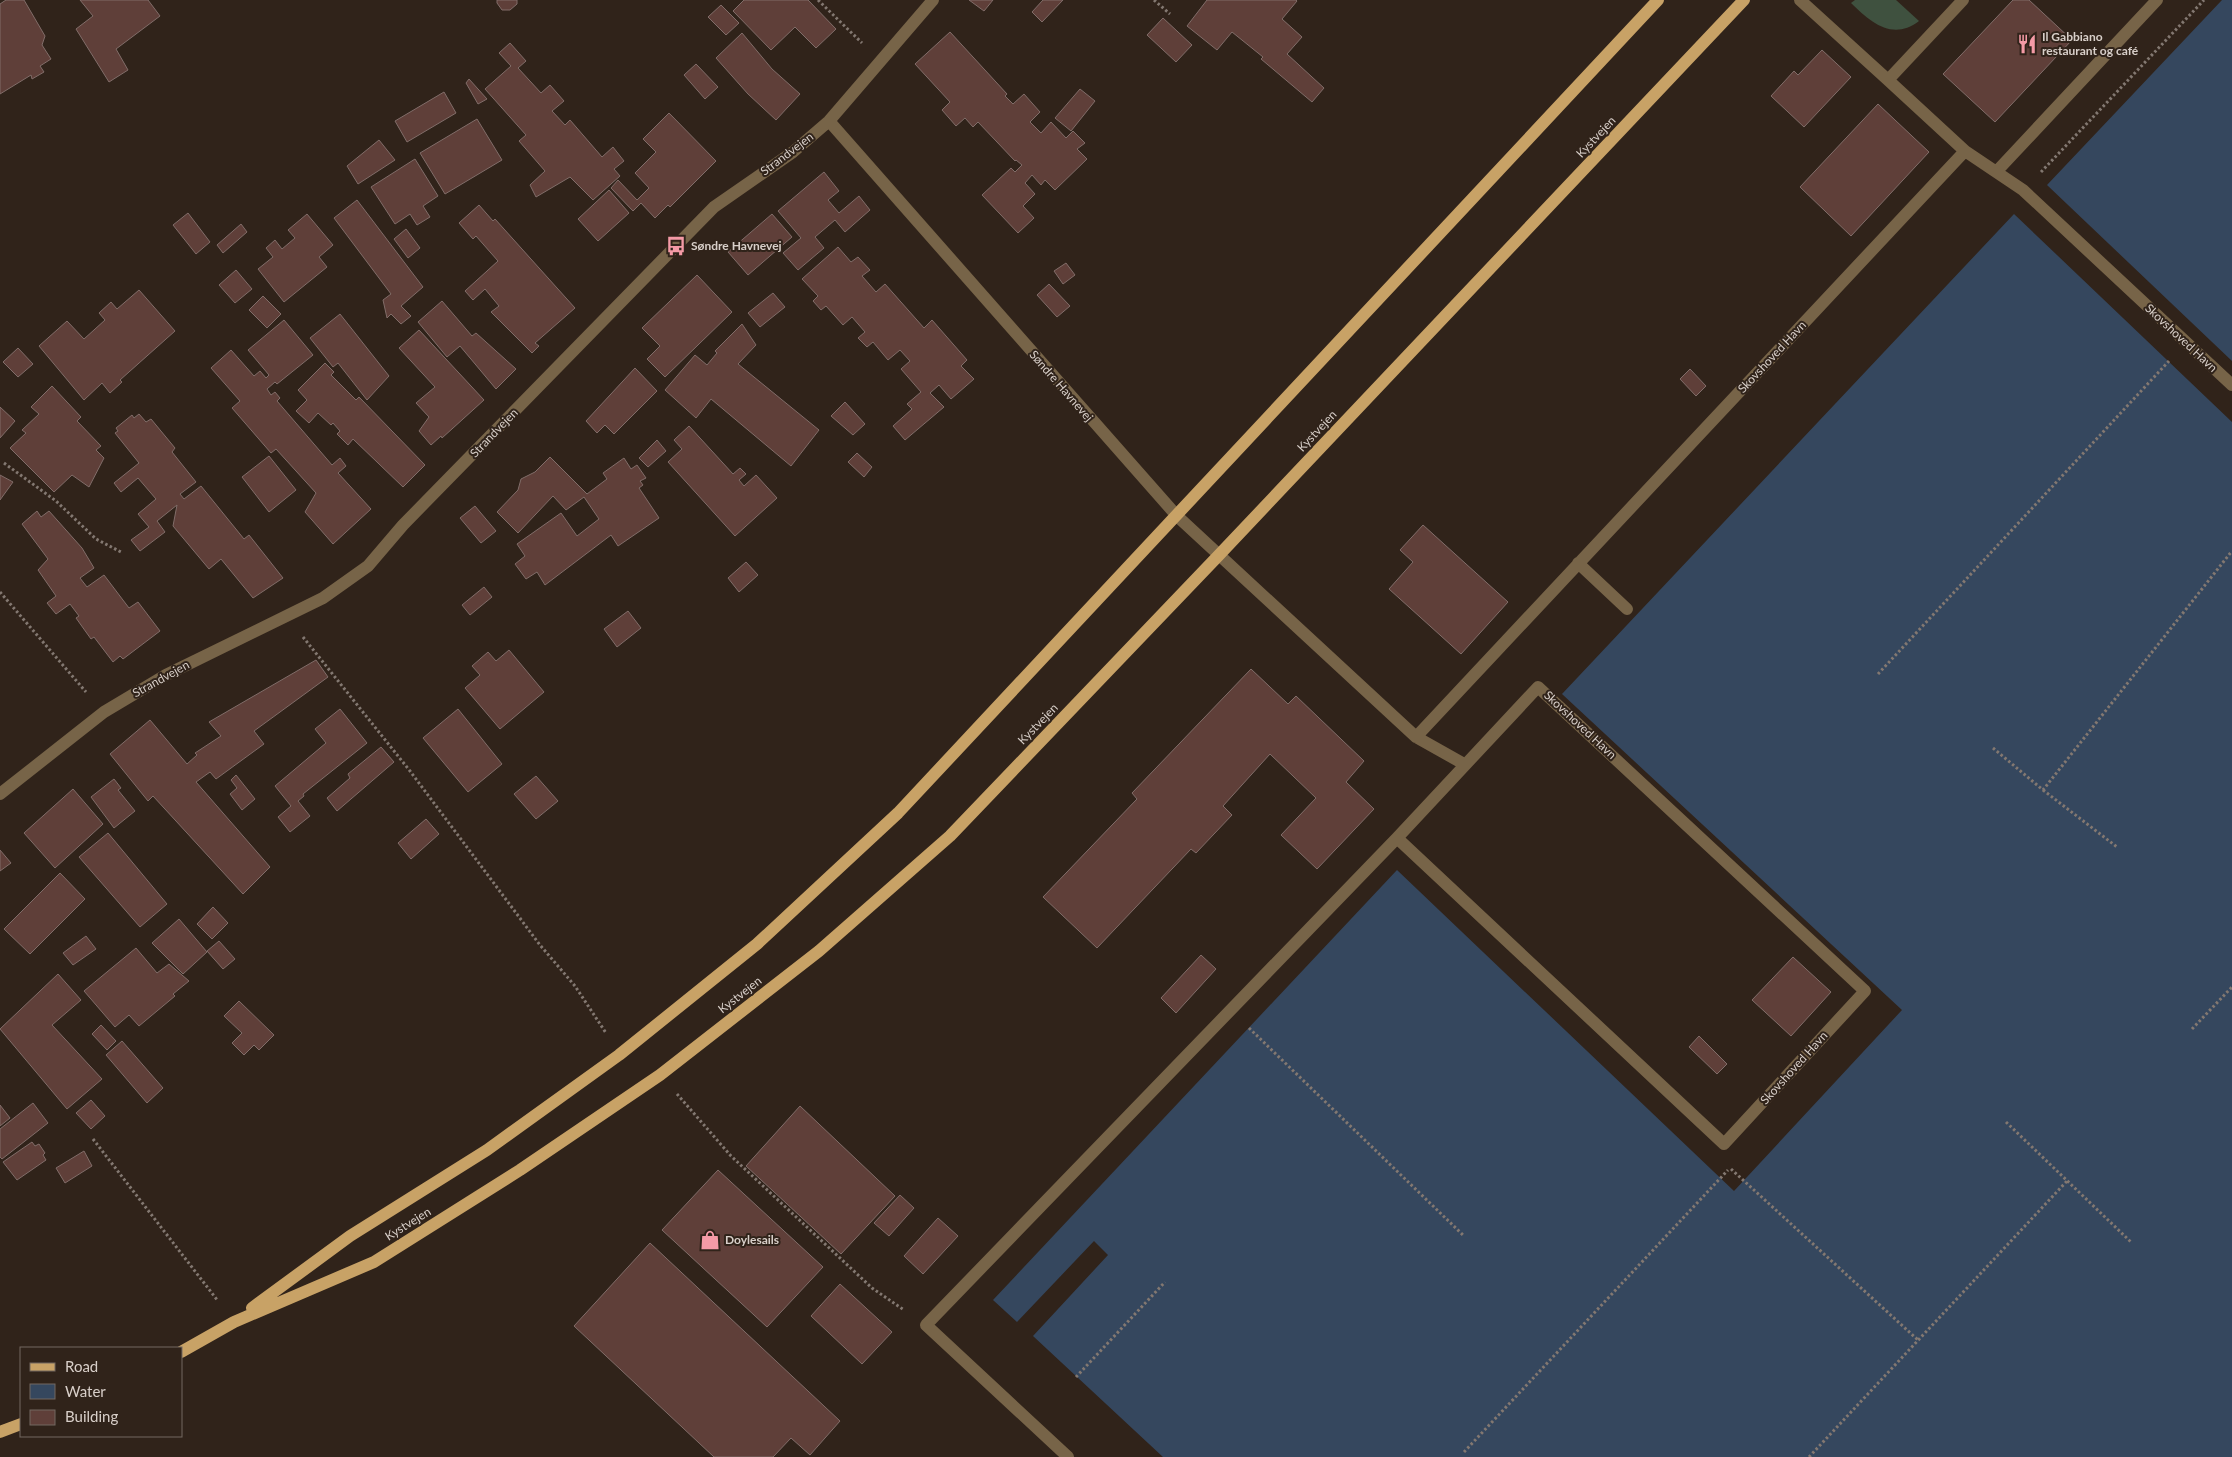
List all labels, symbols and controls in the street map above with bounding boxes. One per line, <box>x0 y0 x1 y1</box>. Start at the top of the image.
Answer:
place label: Il Gabbiano restaurant og café <box>2042 29 2139 58</box>
restaurant icon: Il Gabbiano restaurant og café <box>2016 33 2038 55</box>
street label: Kystvejen <box>1573 113 1619 160</box>
street label: Strandvejen <box>757 129 816 178</box>
bus stop icon: Søndre Havnevej <box>665 235 687 257</box>
place label: Søndre Havnevej <box>691 238 782 253</box>
street label: Skovshoved Havn <box>2142 300 2221 375</box>
street label: Skovshoved Havn <box>1734 317 1809 396</box>
street label: Søndre Havnevej <box>1026 347 1096 424</box>
street label: Strandvejen <box>467 405 521 460</box>
street label: Kystvejen <box>1294 407 1340 454</box>
street label: Strandvejen <box>130 657 192 700</box>
street label: Skovshoved Havn <box>1541 687 1620 762</box>
street label: Kystvejen <box>1014 700 1061 747</box>
street label: Kystvejen <box>715 973 764 1016</box>
street label: Skovshoved Havn <box>1757 1028 1830 1107</box>
street label: Kystvejen <box>382 1204 433 1243</box>
shop icon: Doylesails <box>699 1229 721 1251</box>
place label: Doylesails <box>725 1232 779 1247</box>
legend <box>20 1347 182 1437</box>
text: Road <box>65 1357 98 1375</box>
text: Water <box>65 1382 106 1400</box>
text: Building <box>65 1407 118 1425</box>

